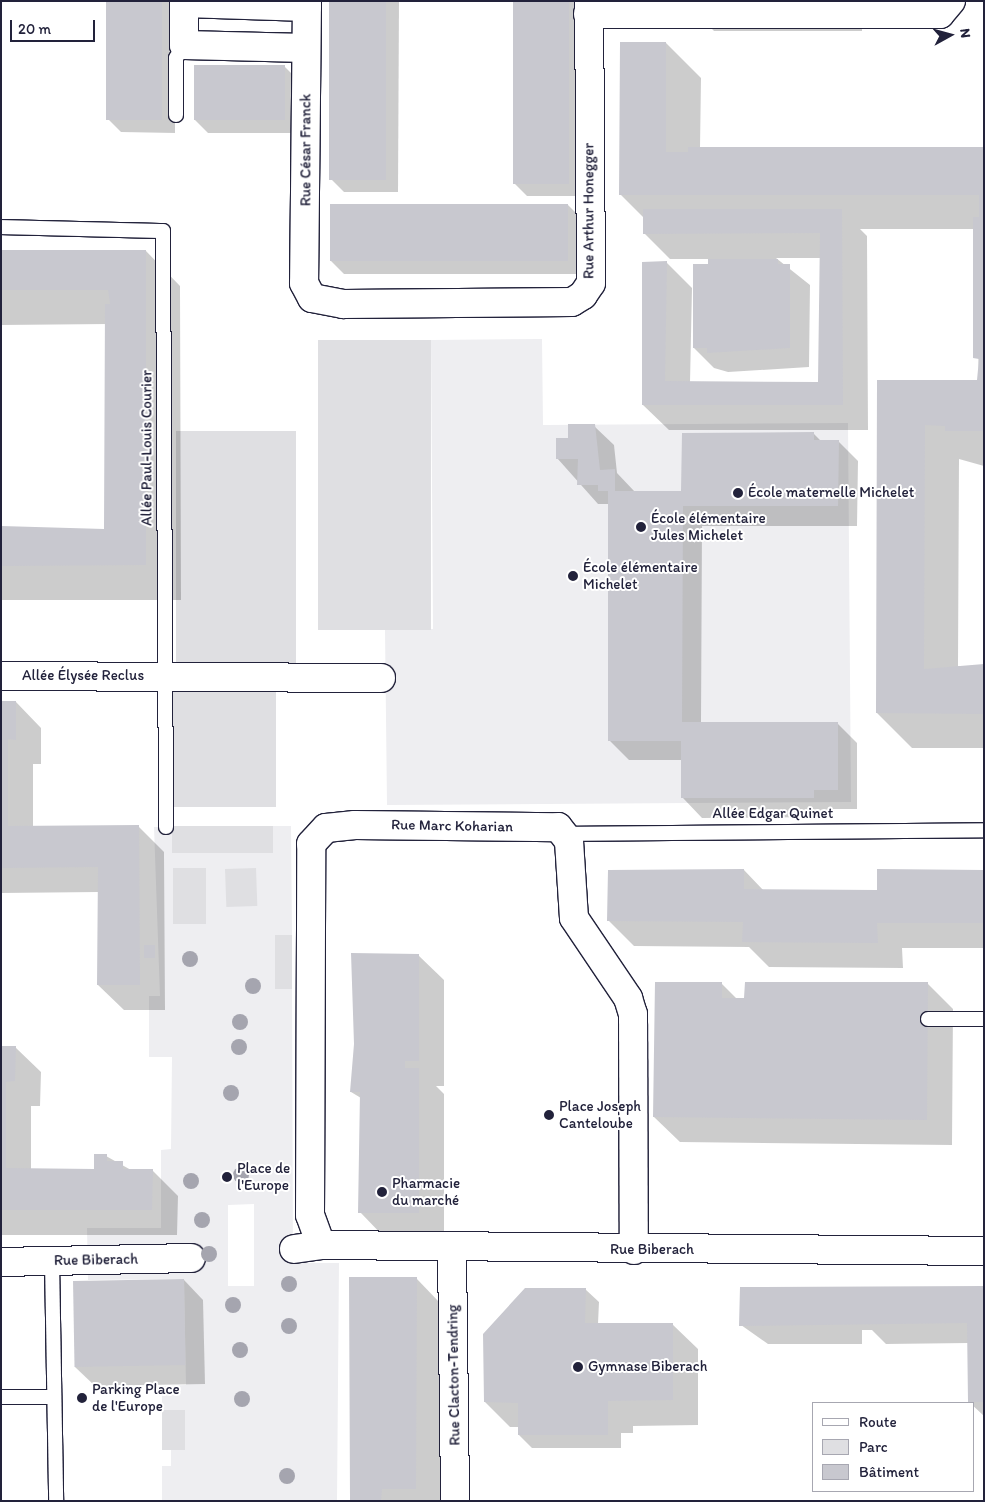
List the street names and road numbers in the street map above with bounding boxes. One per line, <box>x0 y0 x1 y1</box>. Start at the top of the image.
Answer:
street label: Rue César Franck <box>297 94 315 206</box>
street label: Rue Arthur Honegger <box>580 143 598 279</box>
street label: Allée Paul-Louis Courier <box>138 370 156 526</box>
street label: Allée Élysée Reclus <box>22 667 144 685</box>
street label: Allée Edgar Quinet <box>712 805 834 823</box>
street label: Rue Marc Koharian <box>391 816 513 836</box>
street label: Rue Biberach <box>610 1241 694 1259</box>
street label: Rue Biberach <box>53 1250 139 1270</box>
street label: Rue Clacton-Tendring <box>444 1304 464 1446</box>

